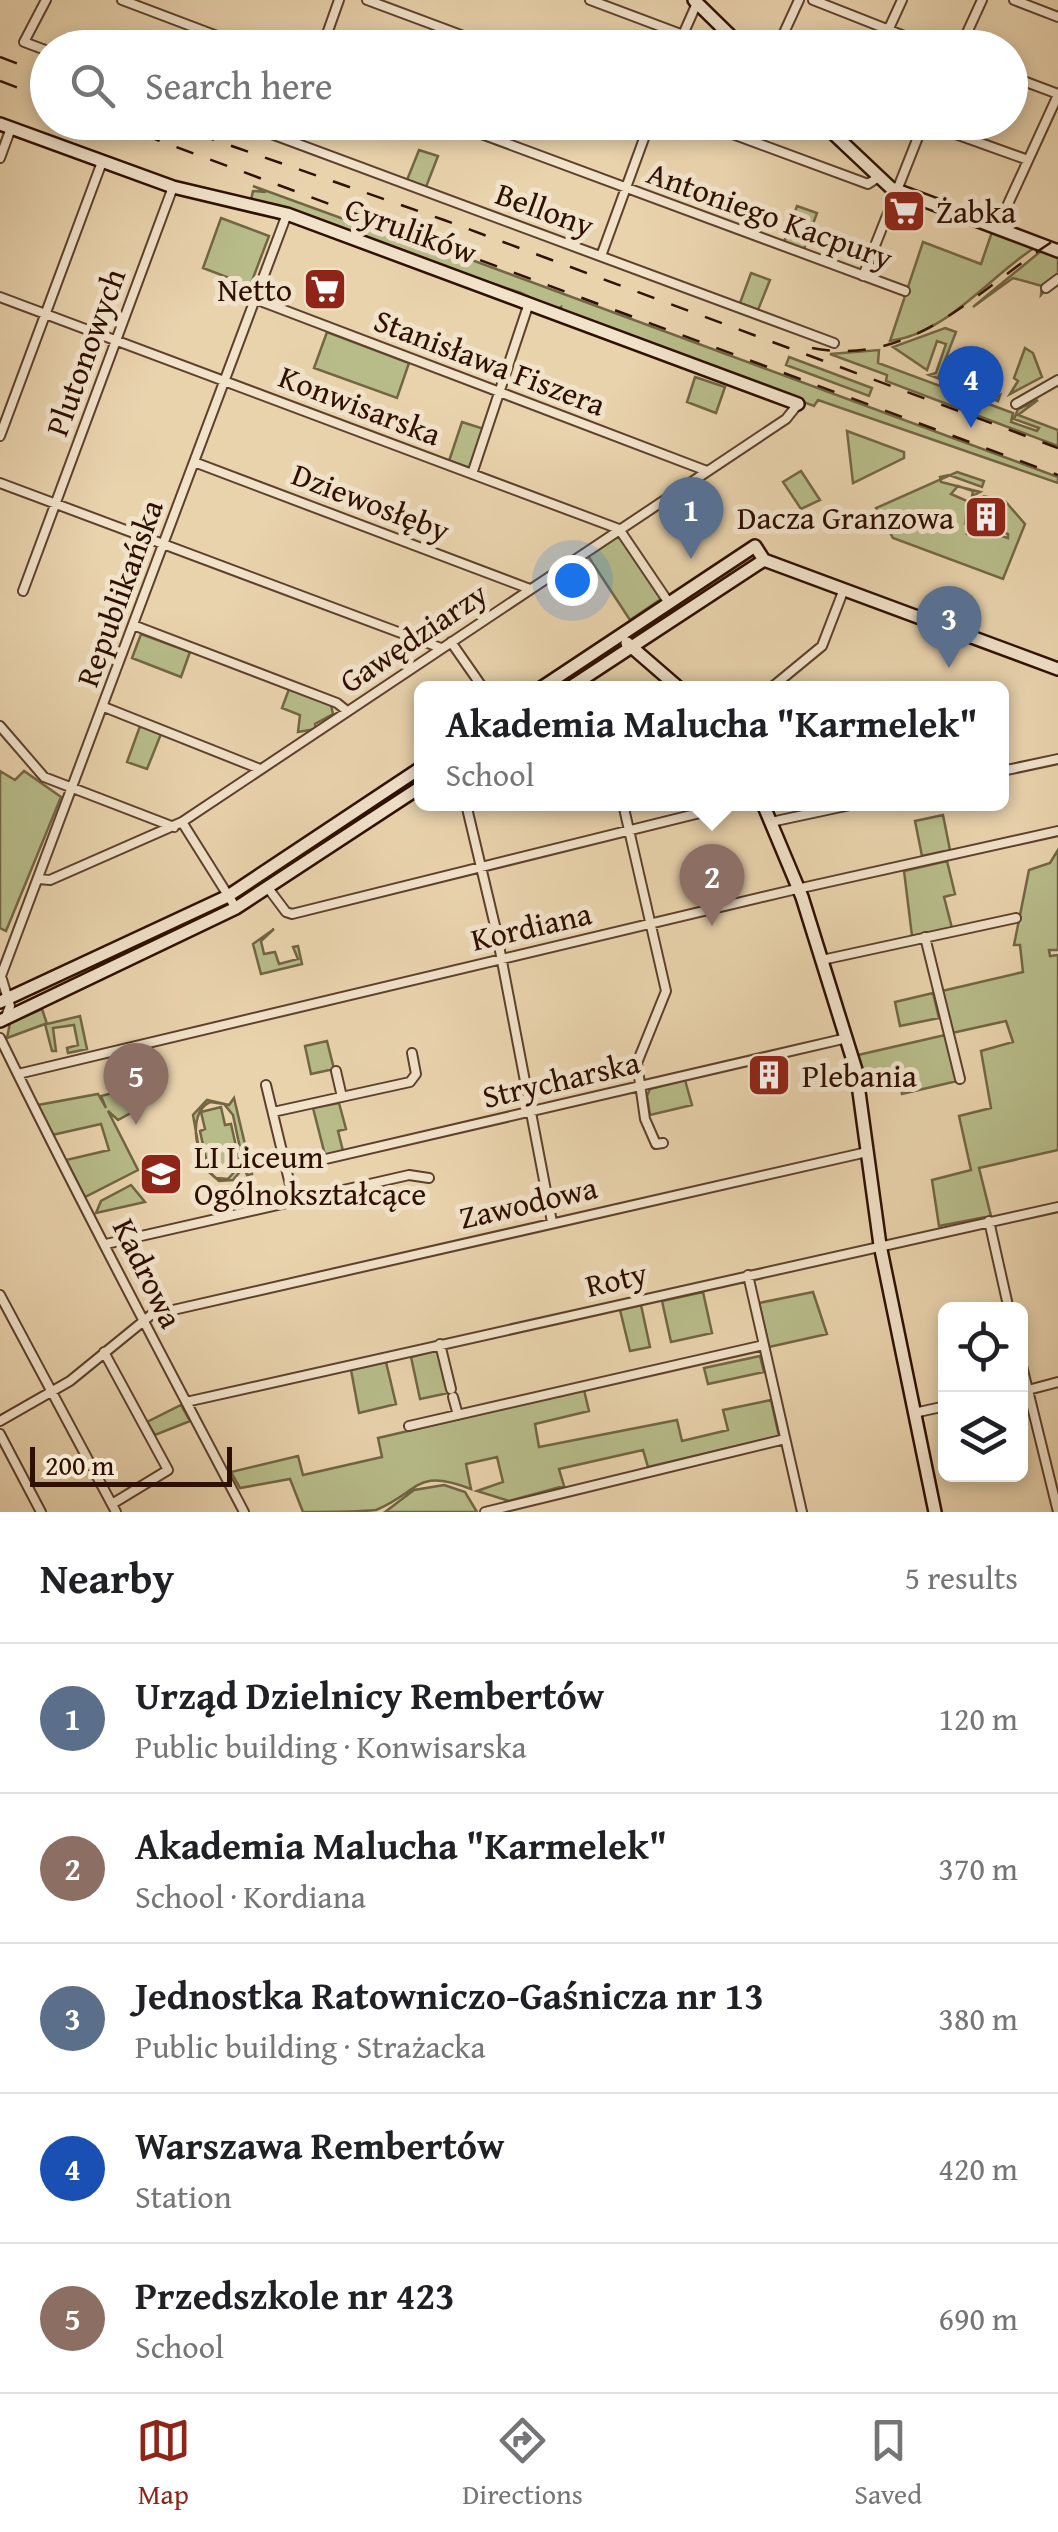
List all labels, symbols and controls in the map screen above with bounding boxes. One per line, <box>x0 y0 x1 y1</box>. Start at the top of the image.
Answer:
search box <box>30 30 1028 140</box>
text: Search here <box>145 57 333 113</box>
icon: search <box>65 58 120 113</box>
street label: Antoniego Kacpury <box>641 149 899 281</box>
street label: Bellony <box>489 170 601 248</box>
street label: Cyrulików <box>339 184 484 276</box>
supermarket icon: Żabka <box>881 188 927 234</box>
place label: Żabka <box>936 188 1016 235</box>
street label: Plutonowych <box>33 262 137 442</box>
place label: Netto <box>217 266 292 313</box>
supermarket icon: Netto <box>302 266 348 312</box>
street label: Stanisława Fiszera <box>367 296 613 428</box>
pin: 4 <box>938 346 1004 428</box>
street label: Konwisarska <box>272 353 448 457</box>
street label: Dziewosłęby <box>285 450 457 554</box>
pin: 1 <box>658 476 724 559</box>
street label: Republikańska <box>63 493 175 693</box>
place label: Dacza Granzowa <box>737 494 954 541</box>
building icon: Dacza Granzowa <box>963 494 1009 540</box>
your location <box>547 555 598 606</box>
street label: Gawędziarzy <box>330 570 496 704</box>
pin: 3 <box>916 586 982 668</box>
popup <box>414 681 1009 811</box>
text: Akademia Malucha "Karmelek" <box>446 695 978 751</box>
text: School <box>446 751 534 798</box>
pin: 2 <box>680 844 744 926</box>
street label: Kordiana <box>466 889 596 963</box>
street label: Strycharska <box>478 1038 644 1120</box>
pin: 5 <box>104 1042 168 1125</box>
building icon: Plebania <box>746 1052 792 1098</box>
place label: Plebania <box>802 1052 917 1099</box>
place label: LI Liceum Ogólnokształcące <box>194 1133 426 1217</box>
school or university icon: LI Liceum Ogólnokształcące <box>138 1151 184 1197</box>
street label: Zawodowa <box>454 1163 602 1241</box>
street label: Kadrowa <box>101 1210 195 1336</box>
street label: Roty <box>581 1249 652 1309</box>
map controls <box>938 1302 1028 1482</box>
button: locate <box>938 1302 1028 1392</box>
button: layers <box>938 1392 1028 1482</box>
scale bar <box>30 1442 232 1486</box>
text: 200 m <box>45 1444 114 1485</box>
text: Nearby <box>40 1547 174 1608</box>
text: 5 results <box>905 1554 1018 1601</box>
text: Urząd Dzielnicy Rembertów <box>135 1667 604 1723</box>
text: 1 <box>64 1695 81 1742</box>
text: 120 m <box>939 1695 1018 1742</box>
text: Public building · Konwisarska <box>135 1723 527 1770</box>
text: Akademia Malucha "Karmelek" <box>135 1817 667 1873</box>
text: 2 <box>64 1845 81 1892</box>
text: 370 m <box>939 1845 1018 1892</box>
text: School · Kordiana <box>135 1873 366 1920</box>
text: Jednostka Ratowniczo-Gaśnicza nr 13 <box>135 1967 764 2023</box>
text: 3 <box>64 1995 81 2042</box>
text: 380 m <box>939 1995 1018 2042</box>
text: Public building · Strażacka <box>135 2023 486 2070</box>
text: Warszawa Rembertów <box>135 2117 504 2173</box>
text: 4 <box>64 2145 81 2192</box>
text: 420 m <box>939 2145 1018 2192</box>
text: Station <box>135 2173 232 2220</box>
text: Przedszkole nr 423 <box>135 2267 455 2323</box>
text: 5 <box>64 2295 81 2342</box>
text: 690 m <box>939 2295 1018 2342</box>
text: School <box>135 2323 224 2370</box>
tab: Map <box>136 2413 191 2514</box>
tab: Directions <box>462 2413 583 2514</box>
tab: Saved <box>854 2413 922 2514</box>

